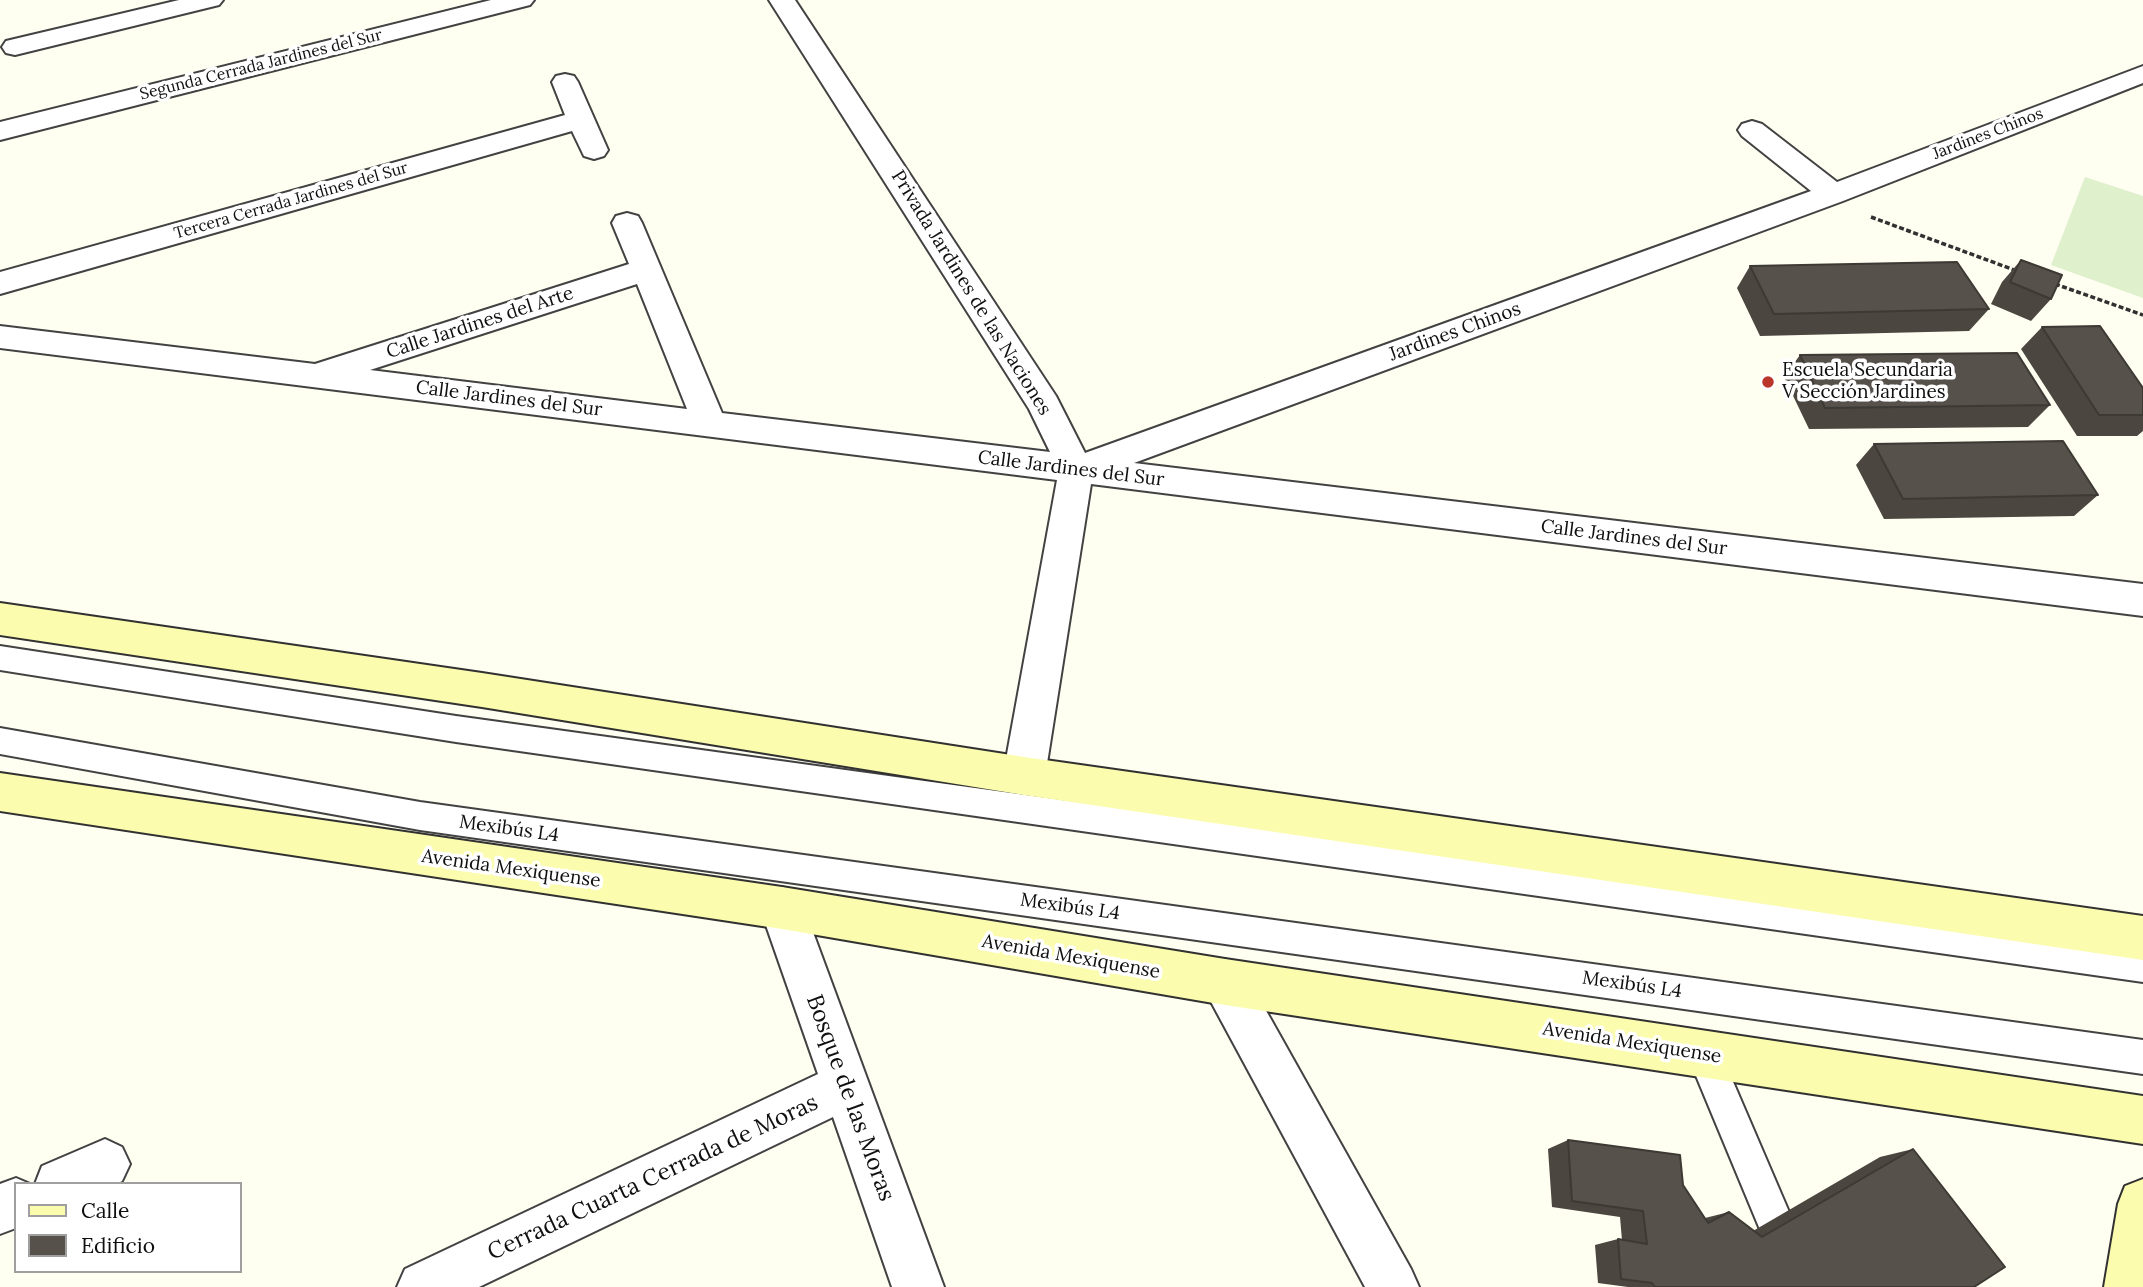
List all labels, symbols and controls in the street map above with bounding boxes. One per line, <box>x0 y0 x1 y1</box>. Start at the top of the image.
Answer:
street label: Segunda Cerrada Jardines del Sur <box>138 26 384 104</box>
street label: Jardines Chinos <box>1930 104 2046 164</box>
street label: Tercera Cerrada Jardines del Sur <box>172 158 410 244</box>
street label: Privada Jardines de las Naciones <box>886 166 1056 420</box>
street label: Calle Jardines del Arte <box>384 282 576 364</box>
street label: Jardines Chinos <box>1386 298 1524 366</box>
place label: Escuela Secundaria V Sección Jardines <box>1782 360 1953 404</box>
marker: Escuela Secundaria V Sección Jardines <box>1760 374 1776 390</box>
street label: Calle Jardines del Sur <box>414 376 604 422</box>
street label: Calle Jardines del Sur <box>976 446 1166 492</box>
street label: Calle Jardines del Sur <box>1539 515 1729 561</box>
street label: Mexibús L4 <box>458 811 560 847</box>
street label: Avenida Mexiquense <box>420 845 602 893</box>
street label: Mexibús L4 <box>1019 889 1121 925</box>
street label: Avenida Mexiquense <box>980 930 1162 984</box>
street label: Mexibús L4 <box>1581 967 1683 1003</box>
street label: Bosque de las Moras <box>800 991 900 1205</box>
street label: Avenida Mexiquense <box>1541 1018 1723 1068</box>
street label: Cerrada Cuarta Cerrada de Moras <box>483 1089 823 1267</box>
legend <box>14 1182 242 1273</box>
text: Calle <box>81 1197 129 1224</box>
text: Edificio <box>81 1232 155 1259</box>

